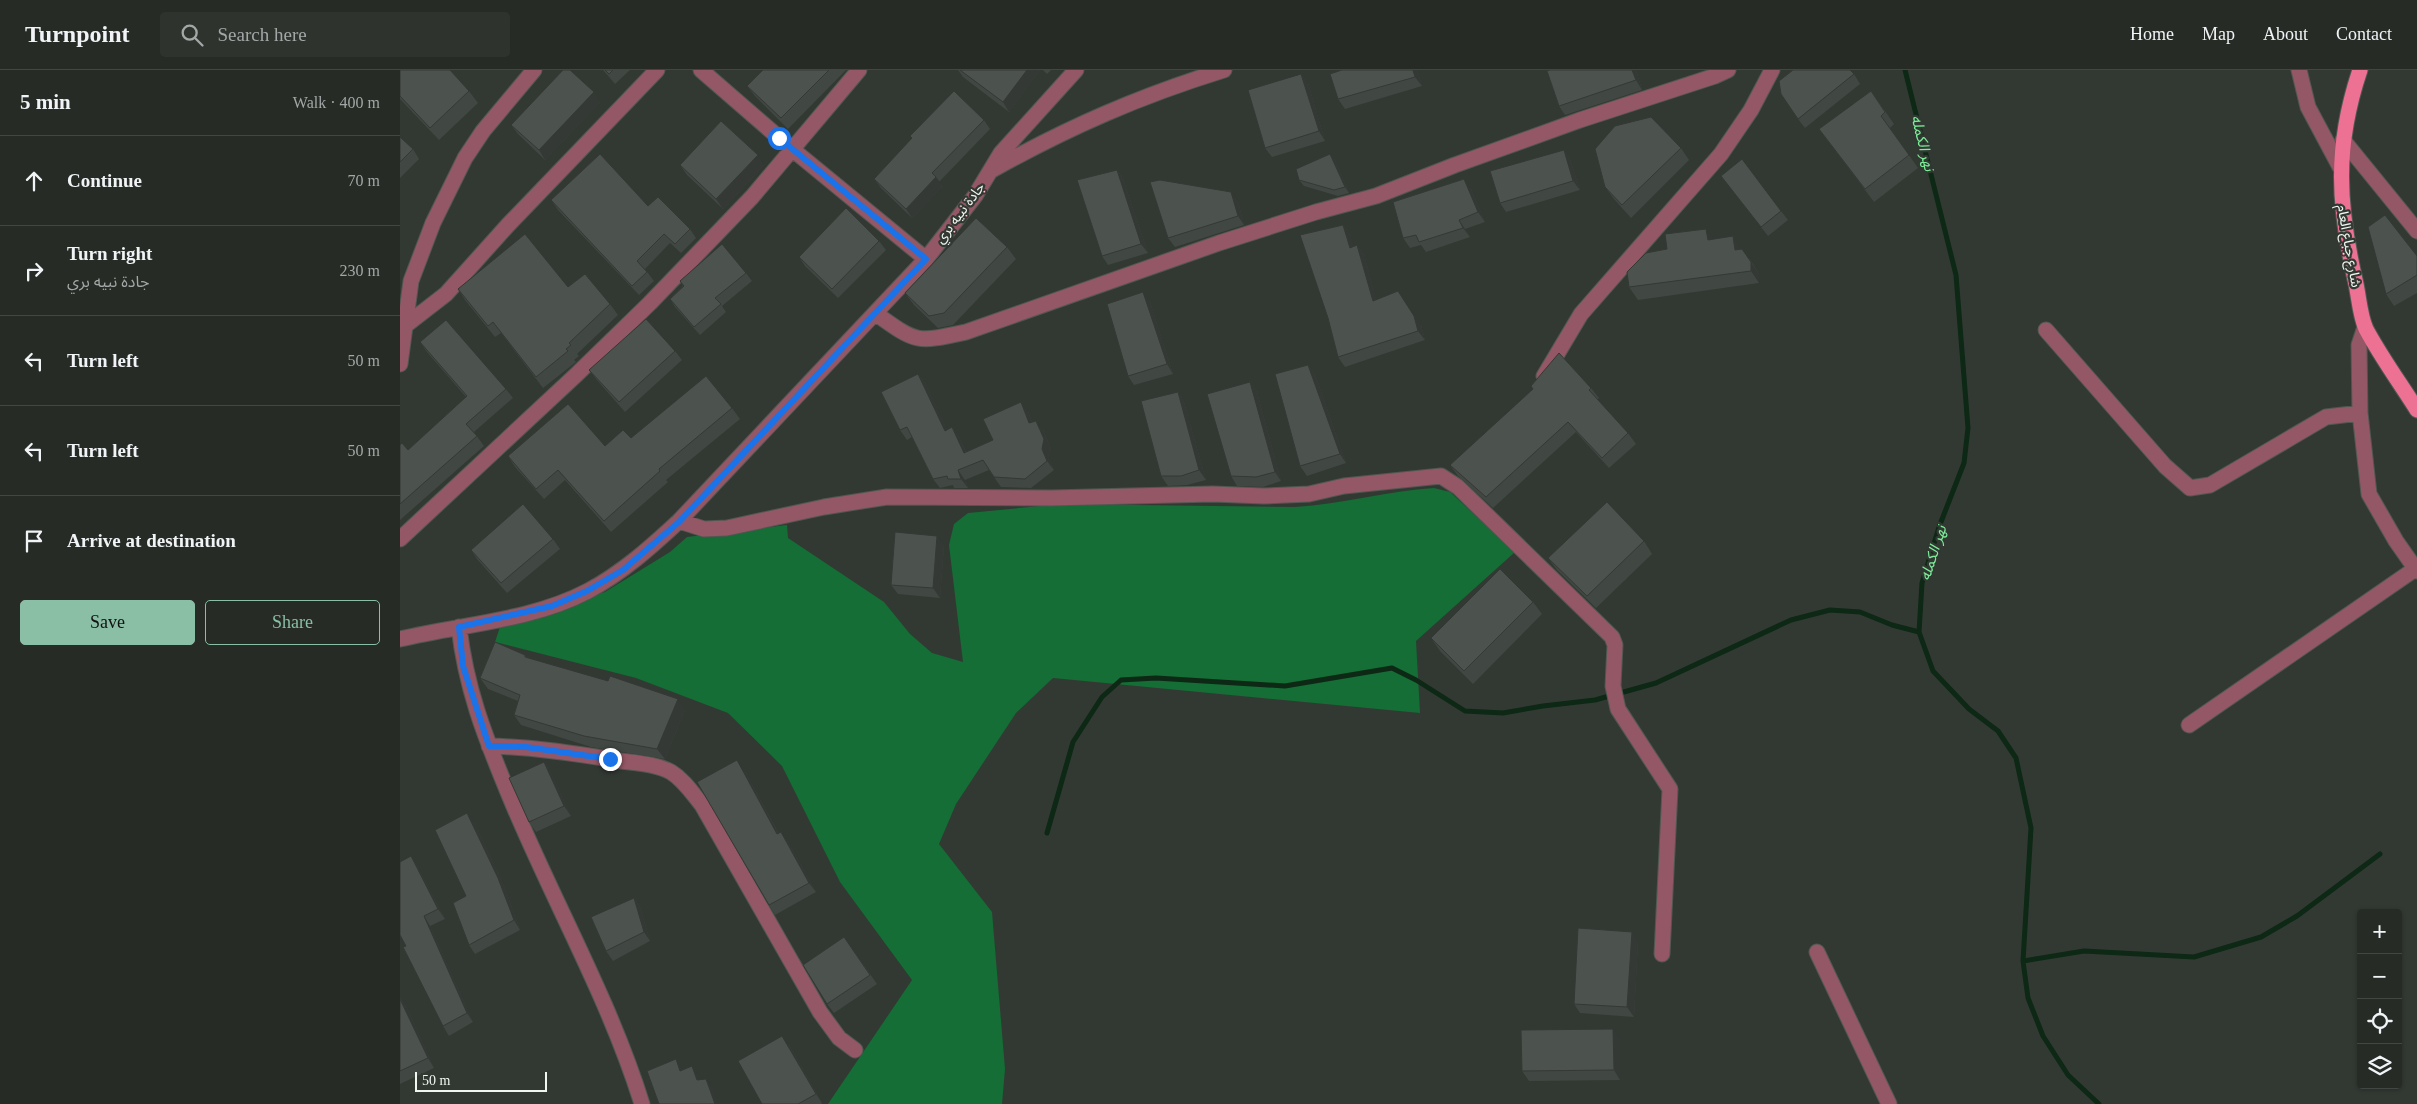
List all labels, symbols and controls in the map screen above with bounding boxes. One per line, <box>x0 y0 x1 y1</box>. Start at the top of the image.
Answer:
search box <box>160 12 510 57</box>
text: Turnpoint <box>25 21 130 47</box>
icon: search <box>178 21 206 49</box>
text: Search here <box>218 24 307 45</box>
text: Home <box>2130 24 2174 44</box>
text: Map <box>2202 24 2235 44</box>
text: About <box>2263 24 2308 44</box>
text: Contact <box>2336 24 2392 44</box>
text: 5 min <box>20 90 71 114</box>
text: Walk · 400 m <box>293 94 380 111</box>
water label: نهر الكمله <box>1907 113 1938 174</box>
route start <box>768 127 791 150</box>
icon: ahead <box>20 167 48 195</box>
text: Continue <box>67 170 142 191</box>
text: 70 m <box>348 172 380 189</box>
street label: جادة نبيه بري <box>932 180 990 248</box>
street label: شارع جباع العام <box>2331 204 2364 289</box>
text: Turn right <box>67 243 152 264</box>
icon: right <box>20 257 48 285</box>
text: 230 m <box>340 262 380 279</box>
text: جادة نبيه بري <box>67 273 150 290</box>
icon: left <box>20 347 48 375</box>
text: Turn left <box>67 350 139 371</box>
text: 50 m <box>348 352 380 369</box>
icon: left <box>20 437 48 465</box>
text: Turn left <box>67 440 139 461</box>
text: 50 m <box>348 442 380 459</box>
water label: نهر الكمله <box>1917 522 1951 583</box>
icon: arrive <box>20 527 48 555</box>
text: Arrive at destination <box>67 530 236 551</box>
button: Save <box>20 600 195 645</box>
button: Share <box>205 600 380 645</box>
route end <box>599 748 622 771</box>
map controls <box>2357 909 2402 1089</box>
button: + <box>2357 909 2402 954</box>
button: − <box>2357 954 2402 999</box>
button: locate <box>2357 999 2402 1044</box>
button: layers <box>2357 1044 2402 1089</box>
scale bar <box>415 1069 548 1092</box>
text: 50 m <box>422 1073 450 1088</box>

